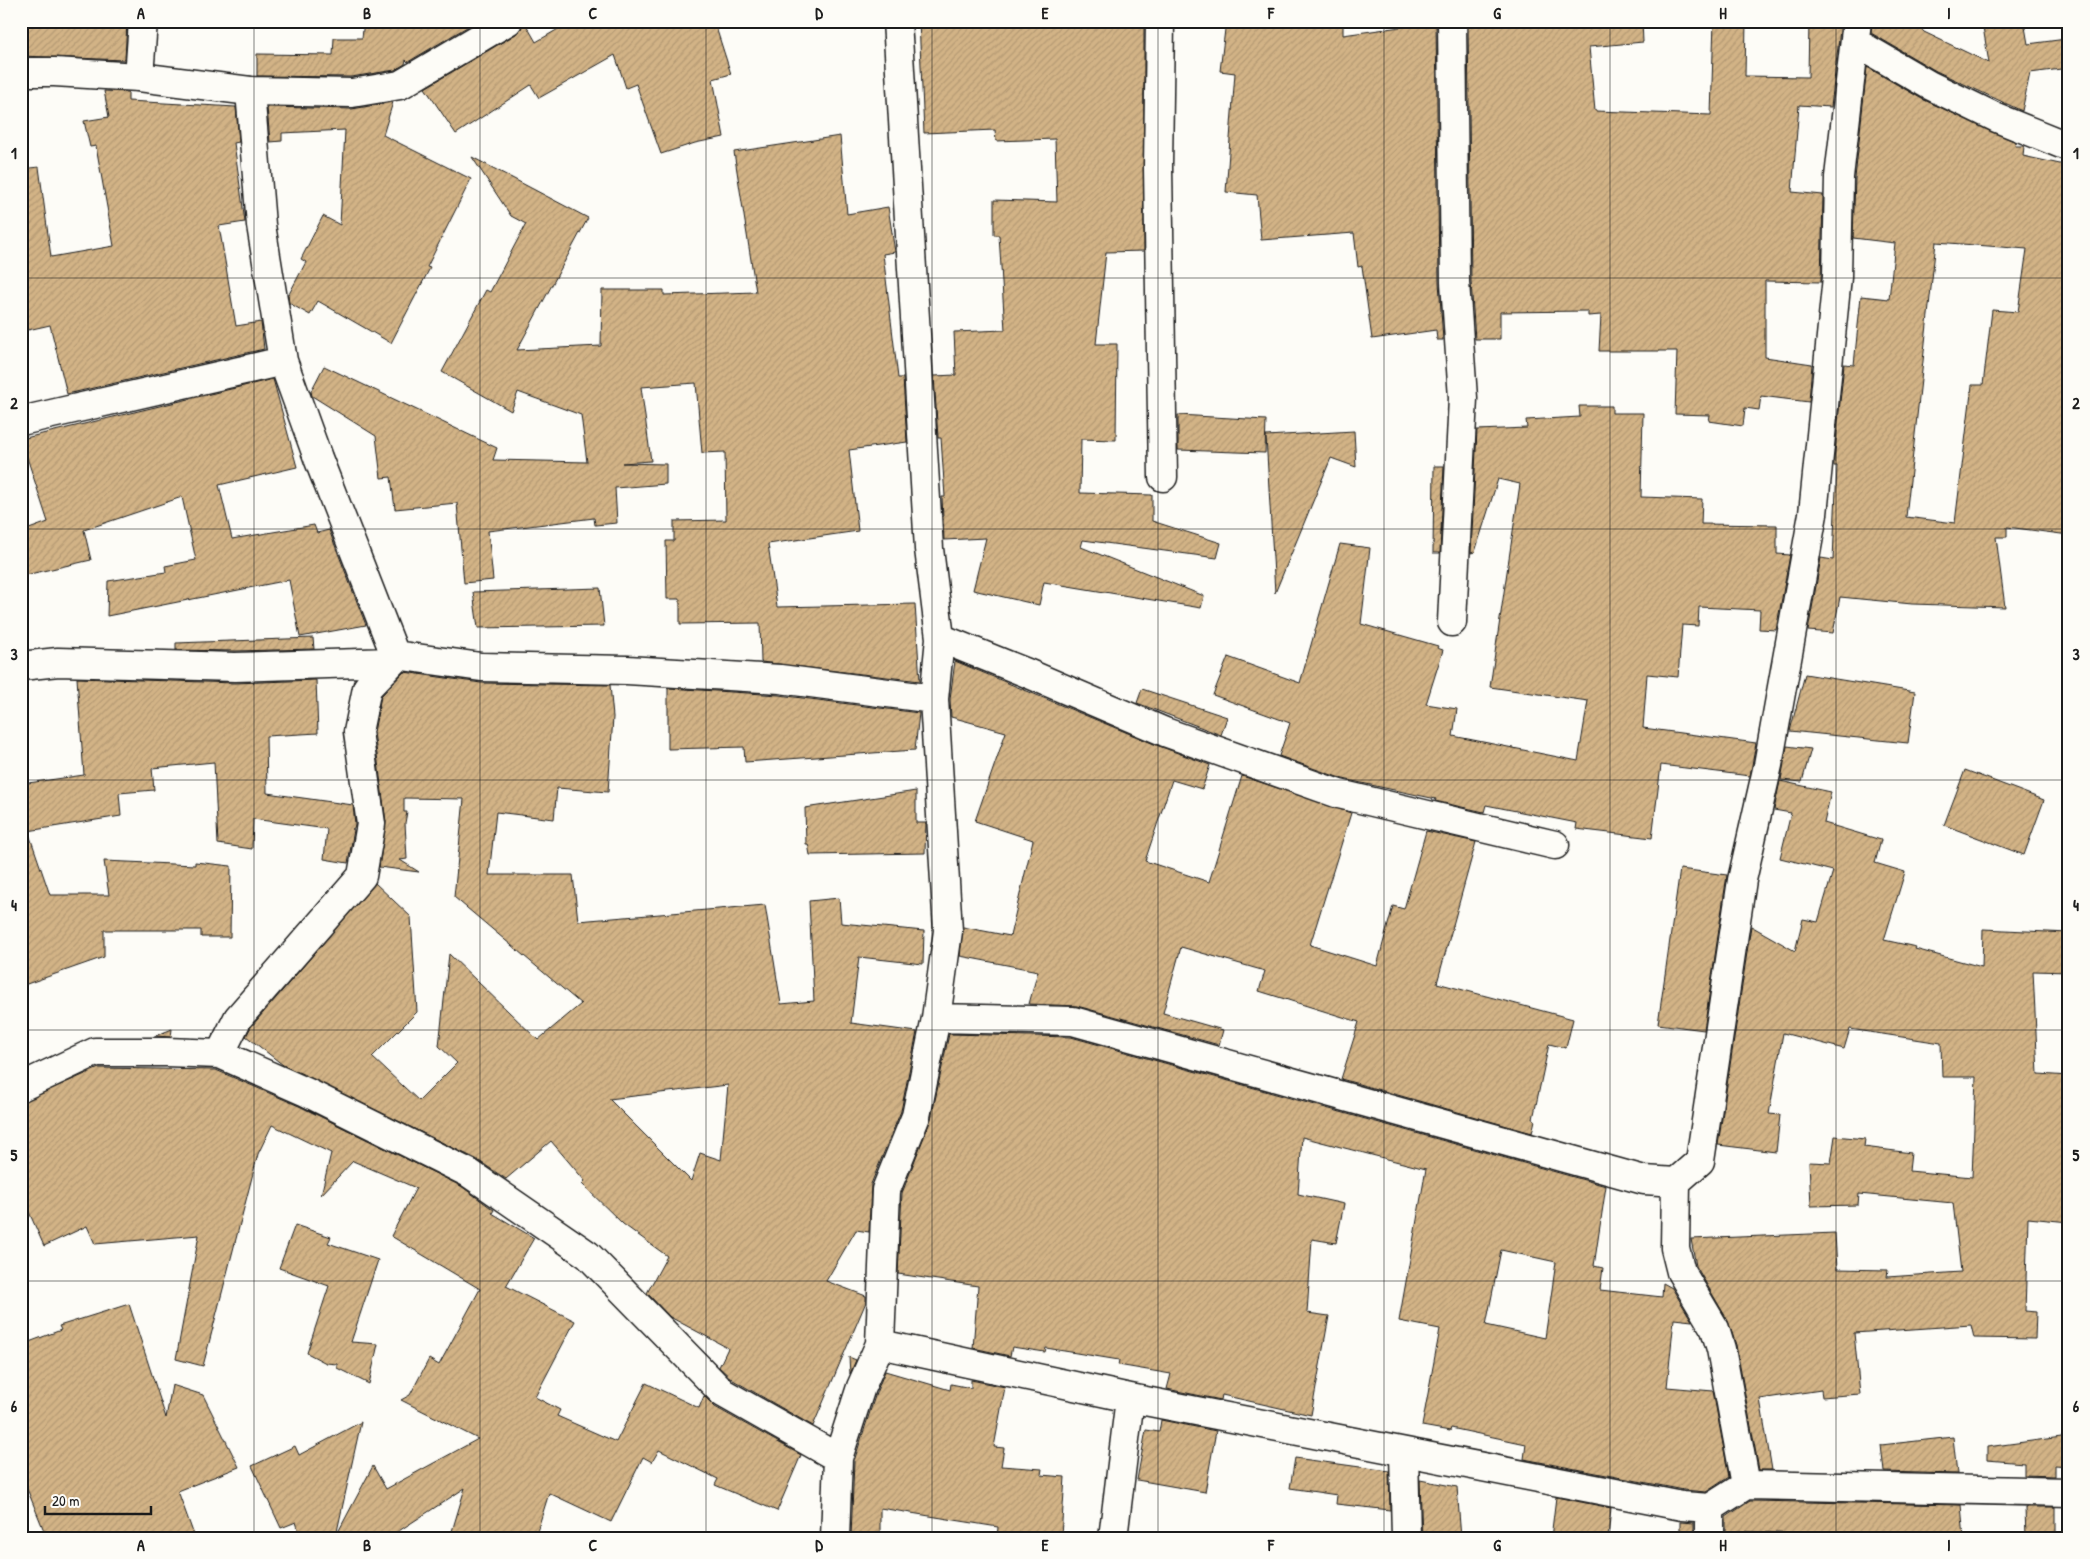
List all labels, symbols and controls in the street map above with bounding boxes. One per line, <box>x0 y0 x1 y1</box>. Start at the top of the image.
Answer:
text: A <box>137 2 145 24</box>
text: B <box>363 2 371 24</box>
text: C <box>589 2 598 24</box>
text: D <box>815 2 823 24</box>
text: E <box>1041 2 1049 24</box>
text: F <box>1267 2 1275 24</box>
text: G <box>1493 2 1501 24</box>
text: H <box>1719 2 1727 24</box>
text: I <box>1947 2 1951 24</box>
text: 1 <box>11 142 17 164</box>
text: 1 <box>2073 142 2079 164</box>
text: 2 <box>10 392 18 414</box>
text: 2 <box>2072 392 2080 414</box>
text: 3 <box>10 643 18 665</box>
text: 3 <box>2072 643 2080 665</box>
text: 4 <box>11 894 17 916</box>
text: 4 <box>2073 894 2079 916</box>
text: 5 <box>11 1144 18 1166</box>
text: 5 <box>2073 1144 2080 1166</box>
text: 6 <box>11 1395 18 1417</box>
text: 6 <box>2073 1395 2080 1417</box>
scale bar <box>45 1484 151 1516</box>
text: 20 m <box>52 1490 79 1511</box>
text: A <box>137 1534 145 1556</box>
text: B <box>363 1534 371 1556</box>
text: C <box>589 1534 598 1556</box>
text: D <box>815 1534 823 1556</box>
text: E <box>1041 1534 1049 1556</box>
text: F <box>1267 1534 1275 1556</box>
text: G <box>1493 1534 1501 1556</box>
text: H <box>1719 1534 1727 1556</box>
text: I <box>1947 1534 1951 1556</box>

